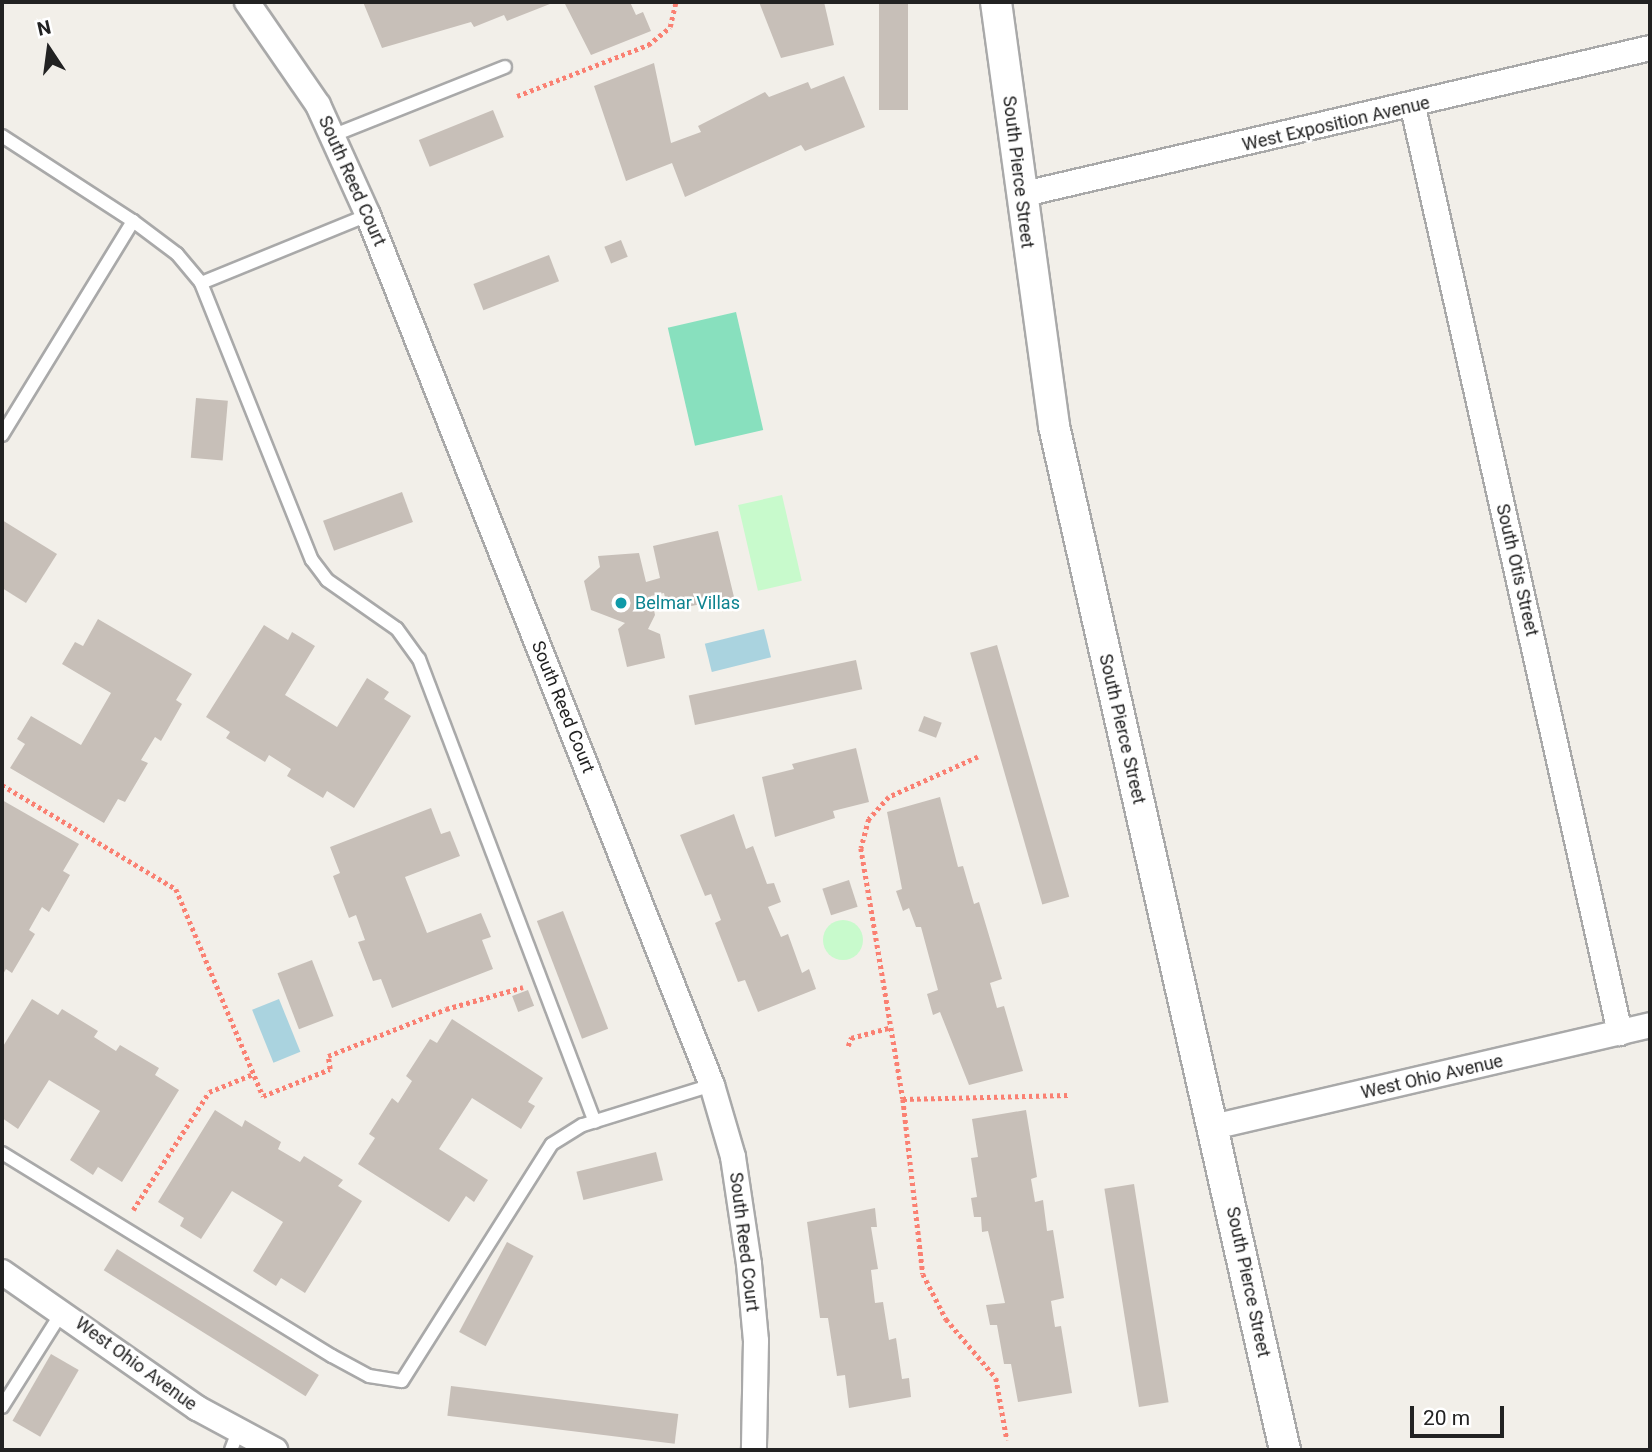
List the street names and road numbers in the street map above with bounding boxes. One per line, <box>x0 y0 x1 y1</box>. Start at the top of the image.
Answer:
street label: West Exposition Avenue <box>1240 92 1432 156</box>
street label: South Pierce Street <box>998 95 1038 249</box>
street label: South Reed Court <box>314 113 390 249</box>
street label: South Otis Street <box>1491 502 1543 638</box>
street label: South Reed Court <box>527 638 599 776</box>
street label: South Pierce Street <box>1094 652 1150 806</box>
street label: West Ohio Avenue <box>1359 1050 1505 1104</box>
street label: South Reed Court <box>725 1171 763 1313</box>
street label: South Pierce Street <box>1222 1205 1274 1359</box>
street label: West Ohio Avenue <box>71 1313 201 1415</box>

